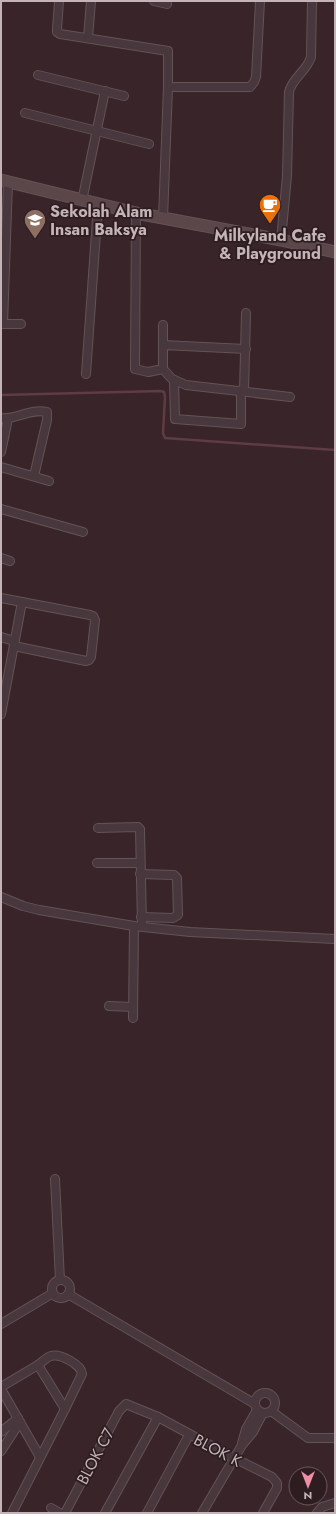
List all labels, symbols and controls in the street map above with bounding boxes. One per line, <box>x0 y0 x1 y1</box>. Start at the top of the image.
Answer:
cafe icon: Milkyland Cafe & Playground <box>257 192 283 225</box>
place label: Sekolah Alam Insan Baksya <box>50 200 152 241</box>
school or university icon: Sekolah Alam Insan Baksya <box>22 207 48 240</box>
place label: Milkyland Cafe & Playground <box>214 224 326 265</box>
street label: BLOK C7 <box>71 1423 120 1489</box>
street label: BLOK K <box>190 1428 246 1473</box>
north arrow <box>288 1466 328 1506</box>
text: N <box>304 1488 312 1504</box>

